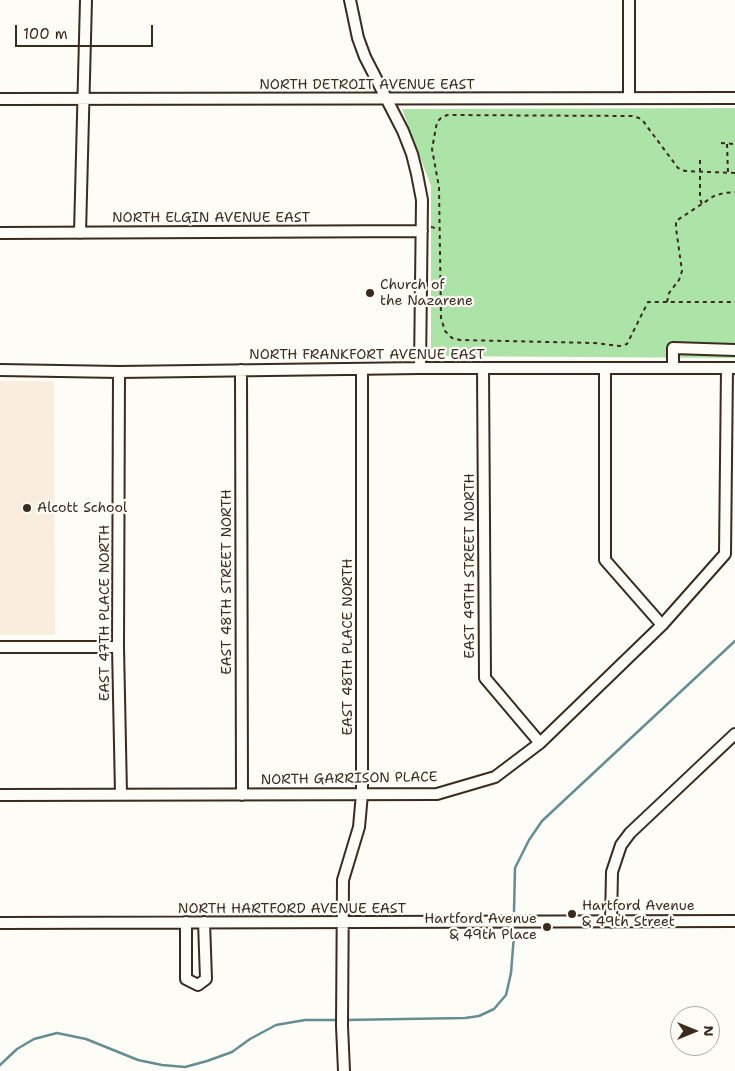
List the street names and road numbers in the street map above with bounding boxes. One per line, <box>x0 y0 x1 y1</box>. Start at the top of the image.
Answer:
street label: NORTH DETROIT AVENUE EAST <box>259 77 475 93</box>
street label: NORTH ELGIN AVENUE EAST <box>112 210 310 226</box>
street label: NORTH FRANKFORT AVENUE EAST <box>249 347 485 363</box>
street label: EAST 49TH STREET NORTH <box>462 473 478 659</box>
street label: EAST 48TH STREET NORTH <box>219 489 235 675</box>
street label: EAST 47TH PLACE NORTH <box>97 525 113 701</box>
street label: EAST 48TH PLACE NORTH <box>340 558 356 736</box>
street label: NORTH GARRISON PLACE <box>260 769 438 789</box>
street label: NORTH HARTFORD AVENUE EAST <box>178 901 406 917</box>

